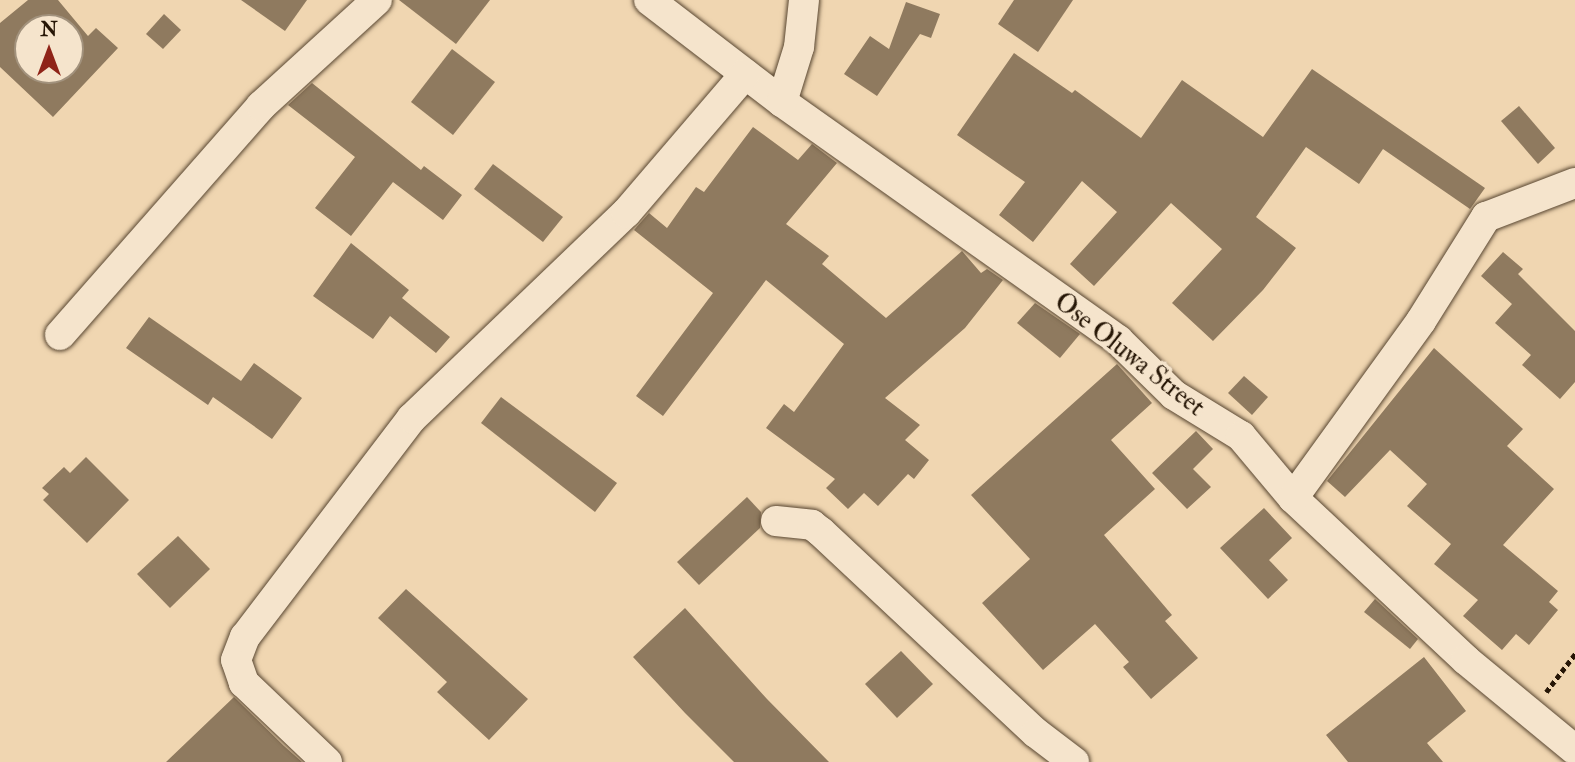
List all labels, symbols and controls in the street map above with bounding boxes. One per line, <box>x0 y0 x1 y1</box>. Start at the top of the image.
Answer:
north arrow <box>14 14 84 84</box>
text: N <box>40 18 58 42</box>
street label: Ose Oluwa Street <box>1048 287 1210 423</box>

